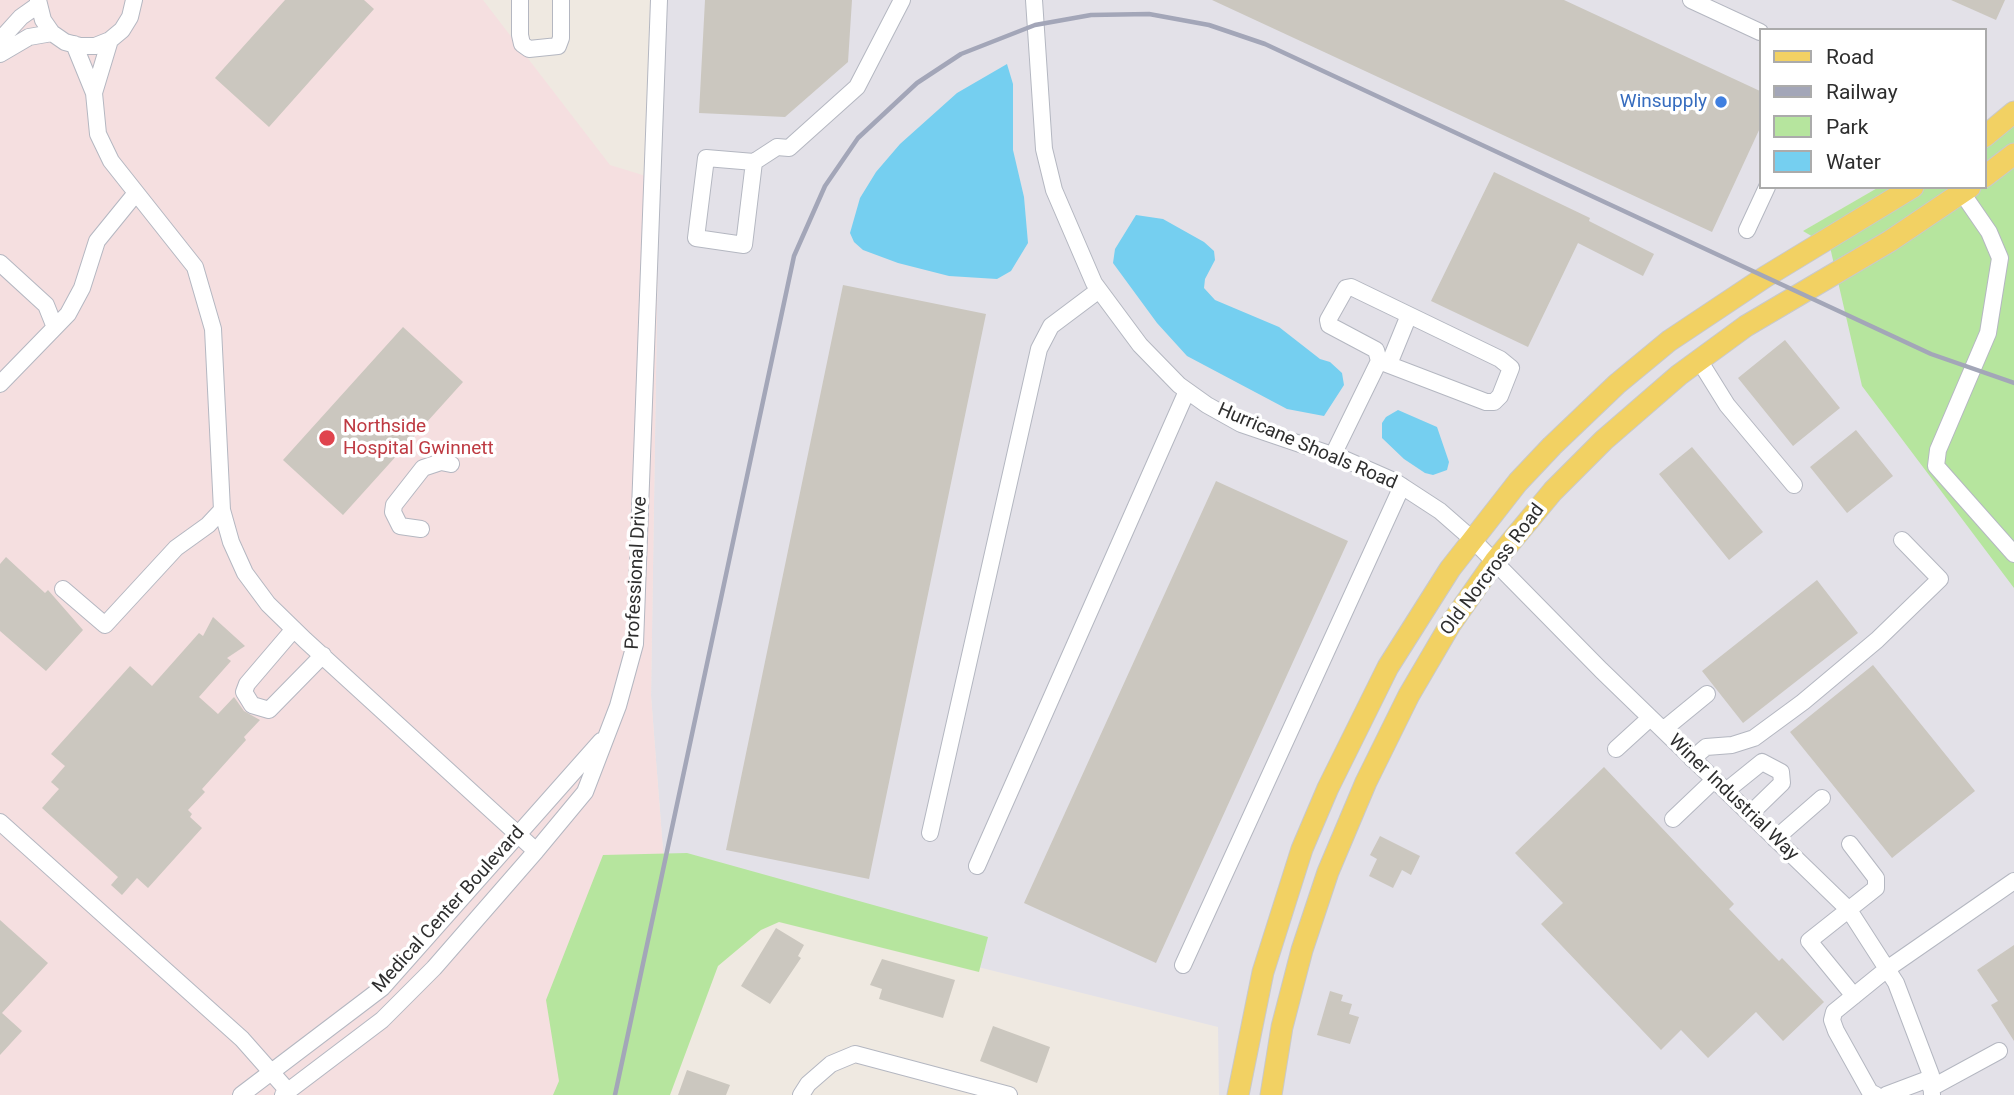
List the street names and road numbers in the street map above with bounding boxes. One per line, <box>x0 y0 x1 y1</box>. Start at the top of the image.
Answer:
street label: Hurricane Shoals Road <box>1214 399 1400 495</box>
street label: Professional Drive <box>622 496 652 650</box>
street label: Old Norcross Road <box>1436 500 1550 640</box>
street label: Winer Industrial Way <box>1663 730 1803 866</box>
street label: Medical Center Boulevard <box>368 822 530 998</box>

